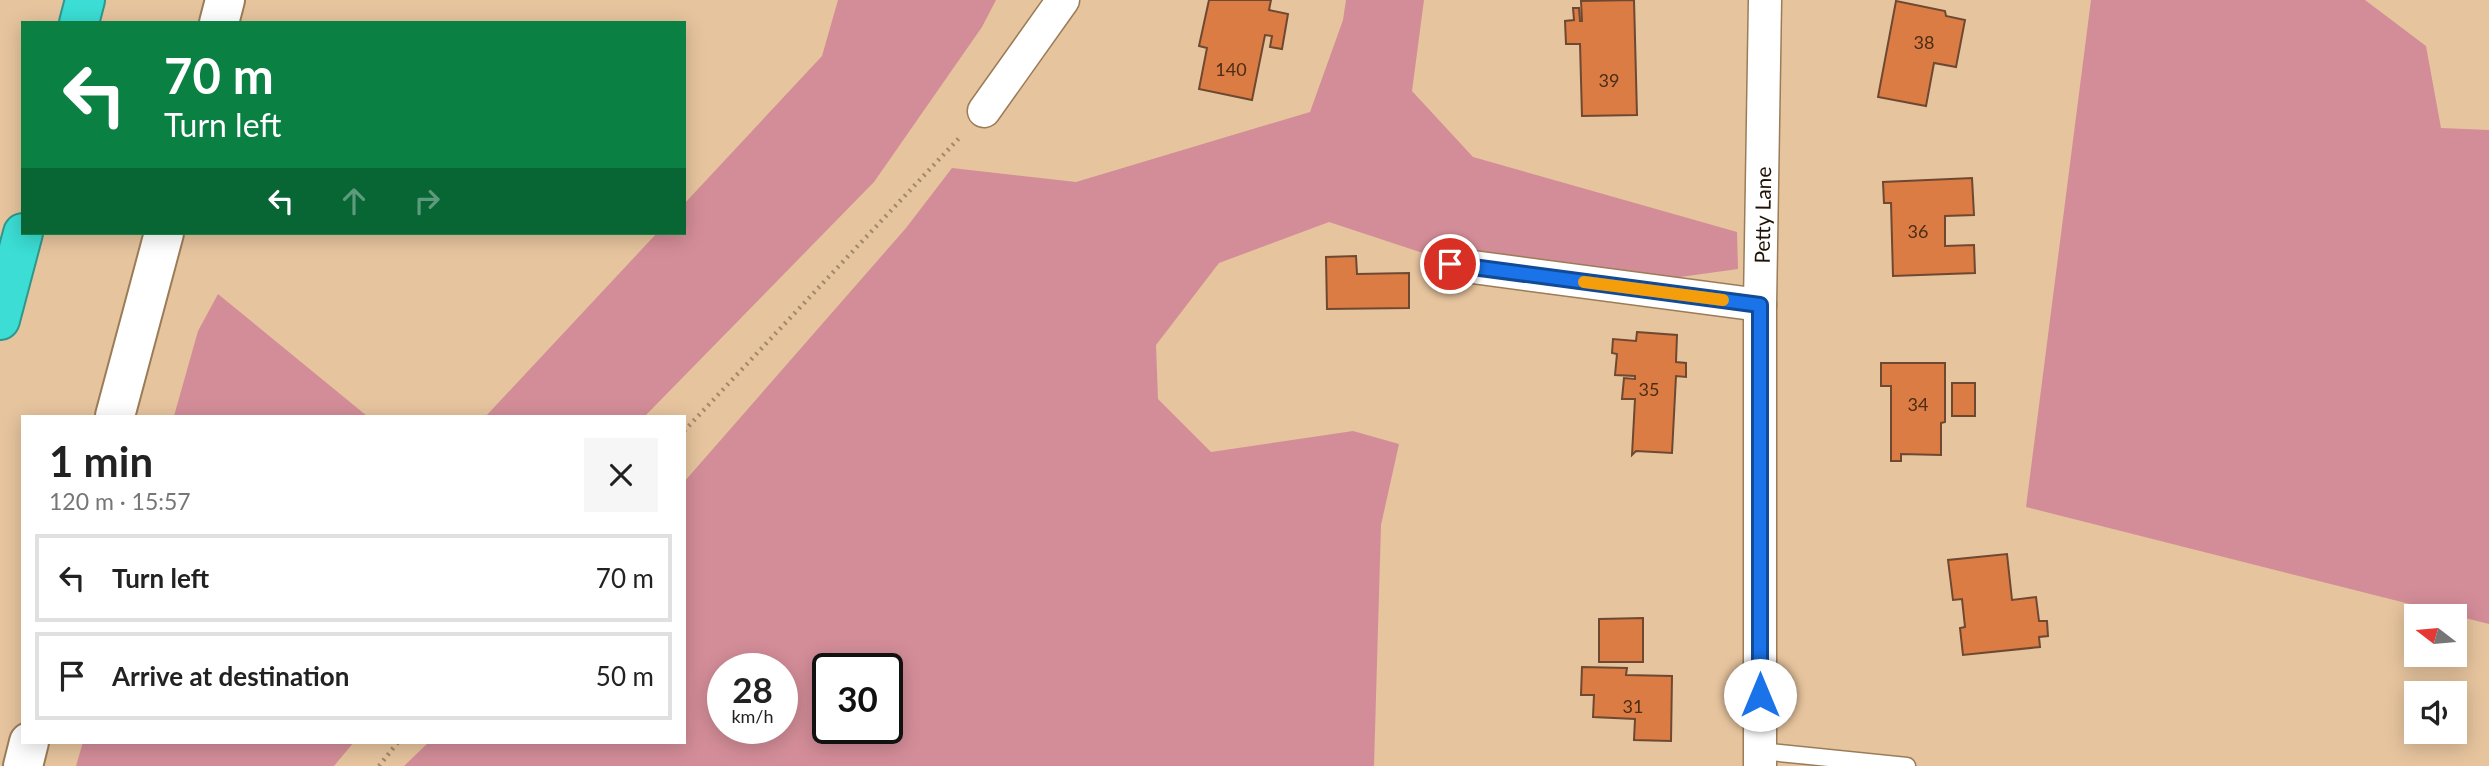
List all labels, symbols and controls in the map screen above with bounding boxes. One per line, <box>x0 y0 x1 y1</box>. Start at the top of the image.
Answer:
house number: 38 <box>1914 31 1934 53</box>
text: 70 m <box>164 46 274 104</box>
icon: left <box>49 49 140 140</box>
house number: 140 <box>1215 58 1247 80</box>
house number: 39 <box>1599 69 1619 91</box>
text: Turn left <box>164 105 281 144</box>
street label: Petty Lane <box>1748 166 1775 264</box>
icon: left <box>262 182 300 220</box>
icon: ahead <box>335 182 373 220</box>
icon: right <box>408 182 446 220</box>
house number: 36 <box>1908 220 1928 242</box>
pin <box>1420 234 1480 294</box>
icon: arrive <box>1431 245 1469 283</box>
house number: 35 <box>1639 378 1659 400</box>
house number: 34 <box>1908 393 1928 415</box>
text: 1 min <box>49 436 153 486</box>
button: close <box>584 438 658 512</box>
text: 120 m · 15:57 <box>49 487 191 515</box>
icon: left <box>53 559 91 597</box>
text: Turn left <box>112 562 209 594</box>
text: 70 m <box>596 562 654 594</box>
north arrow <box>2404 604 2468 667</box>
map controls <box>2404 604 2467 744</box>
speed limit sign: 30 <box>812 653 903 744</box>
icon: arrive <box>53 657 91 695</box>
position arrow <box>1723 658 1797 732</box>
text: Arrive at destination <box>112 660 349 692</box>
text: 50 m <box>596 660 654 692</box>
text: 28 <box>732 668 773 710</box>
button: sound <box>2404 681 2467 744</box>
house number: 31 <box>1623 695 1643 717</box>
text: km/h <box>731 705 774 727</box>

